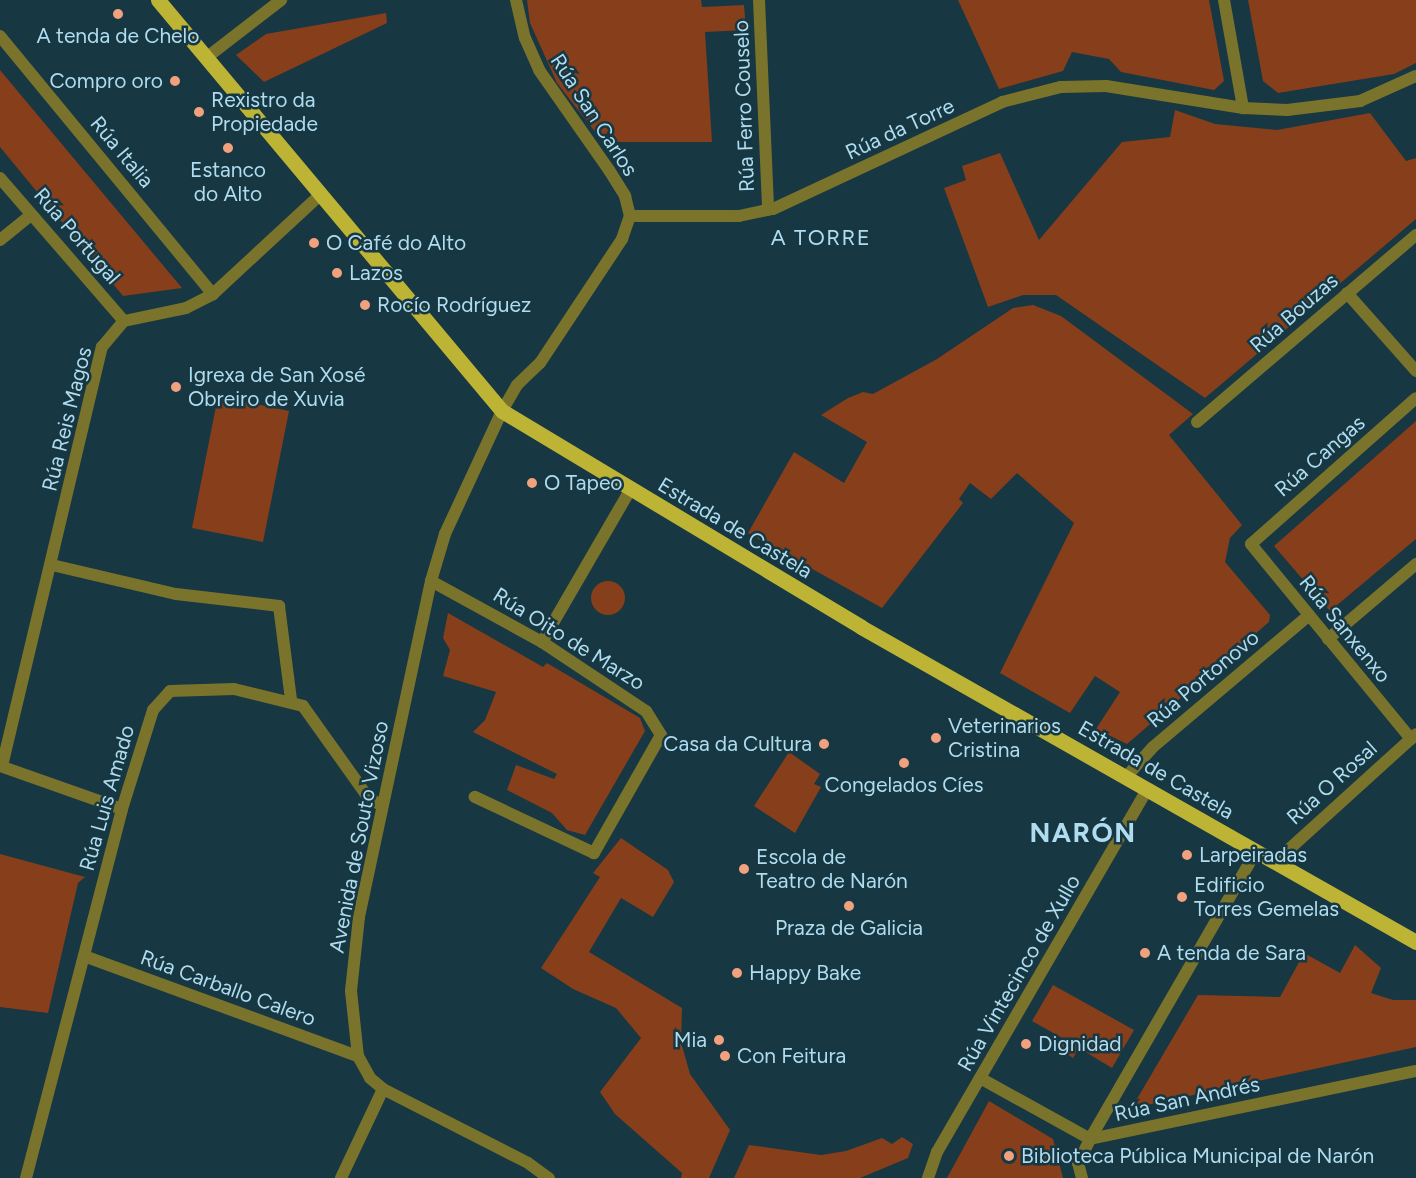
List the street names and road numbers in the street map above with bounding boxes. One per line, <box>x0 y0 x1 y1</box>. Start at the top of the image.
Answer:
street label: Rúa Ferro Couselo <box>728 20 760 192</box>
street label: Rúa San Carlos <box>545 49 643 181</box>
street label: Rúa da Torre <box>842 93 958 165</box>
street label: Rúa Italia <box>85 111 159 193</box>
street label: Rúa Portugal <box>28 183 126 289</box>
street label: Rúa Bouzas <box>1245 268 1343 358</box>
street label: Rúa Reis Magos <box>37 344 97 494</box>
street label: Rúa Cangas <box>1270 410 1370 502</box>
street label: Estrada de Castela <box>653 472 817 584</box>
street label: Rúa Sanxenxo <box>1294 570 1396 688</box>
street label: Rúa Oito de Marzo <box>488 582 650 696</box>
street label: Rúa Portonovo <box>1142 625 1264 733</box>
street label: Estrada de Castela <box>1074 715 1238 825</box>
street label: Avenida de Souto Vizoso <box>324 719 394 955</box>
street label: Rúa Luis Amado <box>74 722 140 874</box>
street label: Rúa O Rosal <box>1282 736 1382 830</box>
street label: Rúa Vintecinco de Xullo <box>952 870 1086 1076</box>
street label: Rúa Carballo Calero <box>137 945 319 1031</box>
street label: Rúa San Andrés <box>1112 1071 1262 1127</box>

